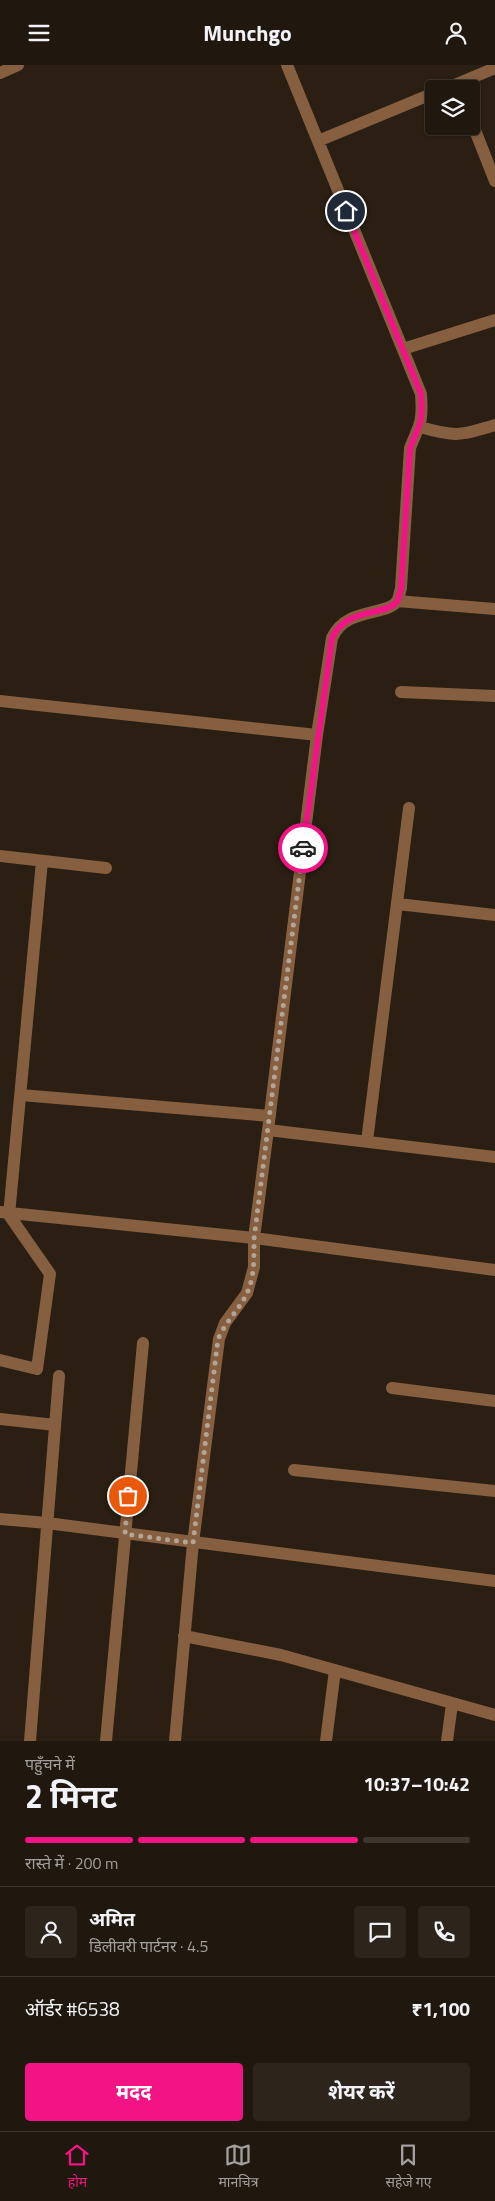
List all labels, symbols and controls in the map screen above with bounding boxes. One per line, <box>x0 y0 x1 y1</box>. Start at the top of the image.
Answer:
text: Munchgo <box>203 16 292 50</box>
icon: menu <box>25 19 53 47</box>
icon: person <box>442 19 470 47</box>
map controls <box>425 80 480 135</box>
button: layers <box>425 80 480 135</box>
pin <box>325 190 367 232</box>
icon: home <box>332 197 360 225</box>
courier <box>278 823 328 873</box>
icon: car <box>289 834 317 862</box>
pin <box>107 1475 149 1517</box>
icon: bag <box>114 1482 142 1510</box>
text: पहुँचने में <box>25 1752 75 1776</box>
text: 10:37–10:42 <box>363 1769 470 1798</box>
text: 2 मिनट <box>25 1772 117 1820</box>
text: रास्ते में · 200 m <box>25 1851 118 1875</box>
text: अमित <box>89 1904 135 1933</box>
button: person <box>25 1906 77 1958</box>
button: chat <box>354 1906 406 1958</box>
button: phone <box>418 1906 470 1958</box>
text: डिलीवरी पार्टनर · 4.5 <box>89 1934 208 1958</box>
text: ऑर्डर #6538 <box>25 1994 120 2023</box>
text: ₹1,100 <box>412 1994 470 2023</box>
button: मदद <box>25 2063 243 2121</box>
button: शेयर करें <box>253 2063 470 2121</box>
tab: होम <box>63 2141 91 2193</box>
tab: मानचित्र <box>218 2141 258 2193</box>
tab: सहेजे गए <box>385 2141 431 2193</box>

